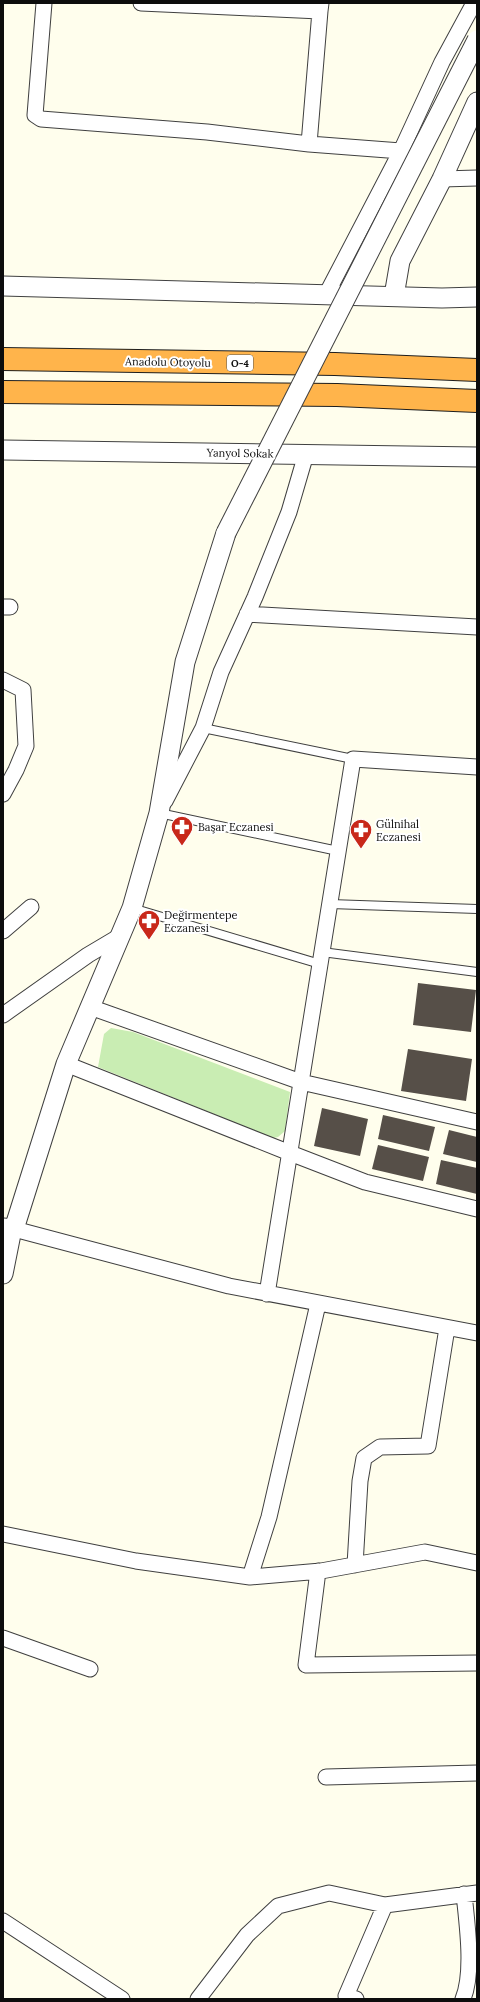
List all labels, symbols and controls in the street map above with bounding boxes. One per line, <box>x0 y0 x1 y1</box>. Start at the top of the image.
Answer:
street label: Anadolu Otoyolu <box>124 354 211 370</box>
road number: O-4 <box>227 355 253 371</box>
street label: Yanyol Sokak <box>205 445 274 461</box>
pharmacy icon: Başar Eczanesi <box>169 814 195 847</box>
pharmacy icon: Gülnihal Eczanesi <box>348 817 374 850</box>
place label: Gülnihal Eczanesi <box>376 817 421 844</box>
place label: Başar Eczanesi <box>198 820 274 834</box>
pharmacy icon: Değirmentepe Eczanesi <box>136 908 162 941</box>
place label: Değirmentepe Eczanesi <box>164 908 238 935</box>

